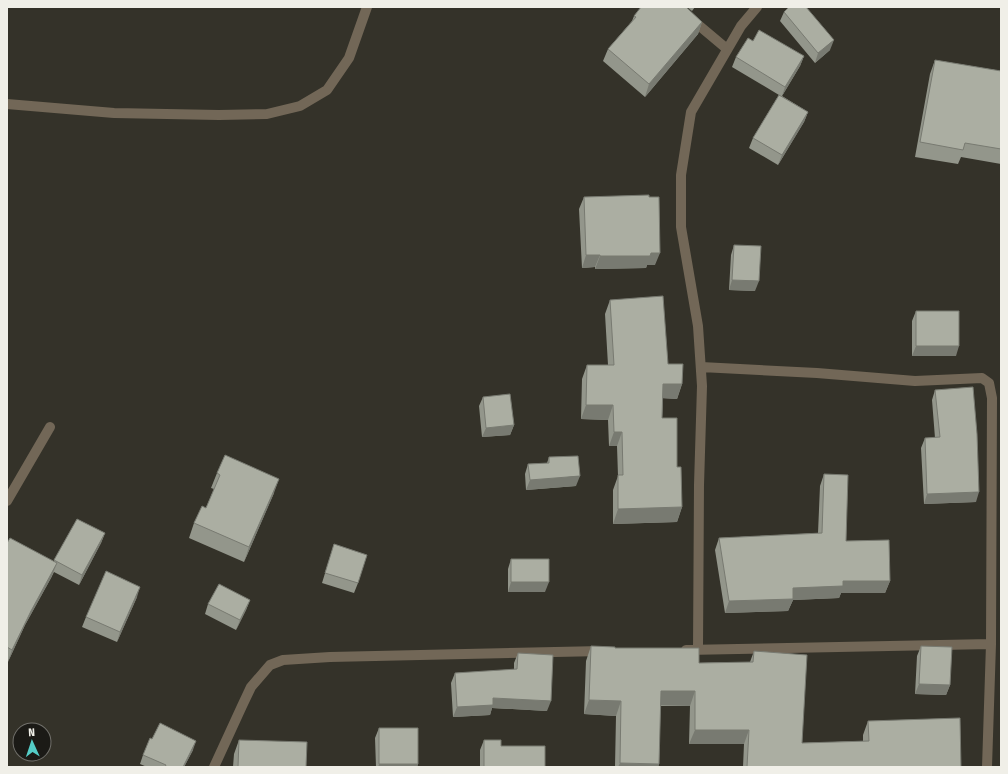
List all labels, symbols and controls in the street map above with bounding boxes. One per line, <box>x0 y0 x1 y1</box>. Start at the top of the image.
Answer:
north arrow <box>12 722 52 762</box>
text: N <box>28 726 35 739</box>

